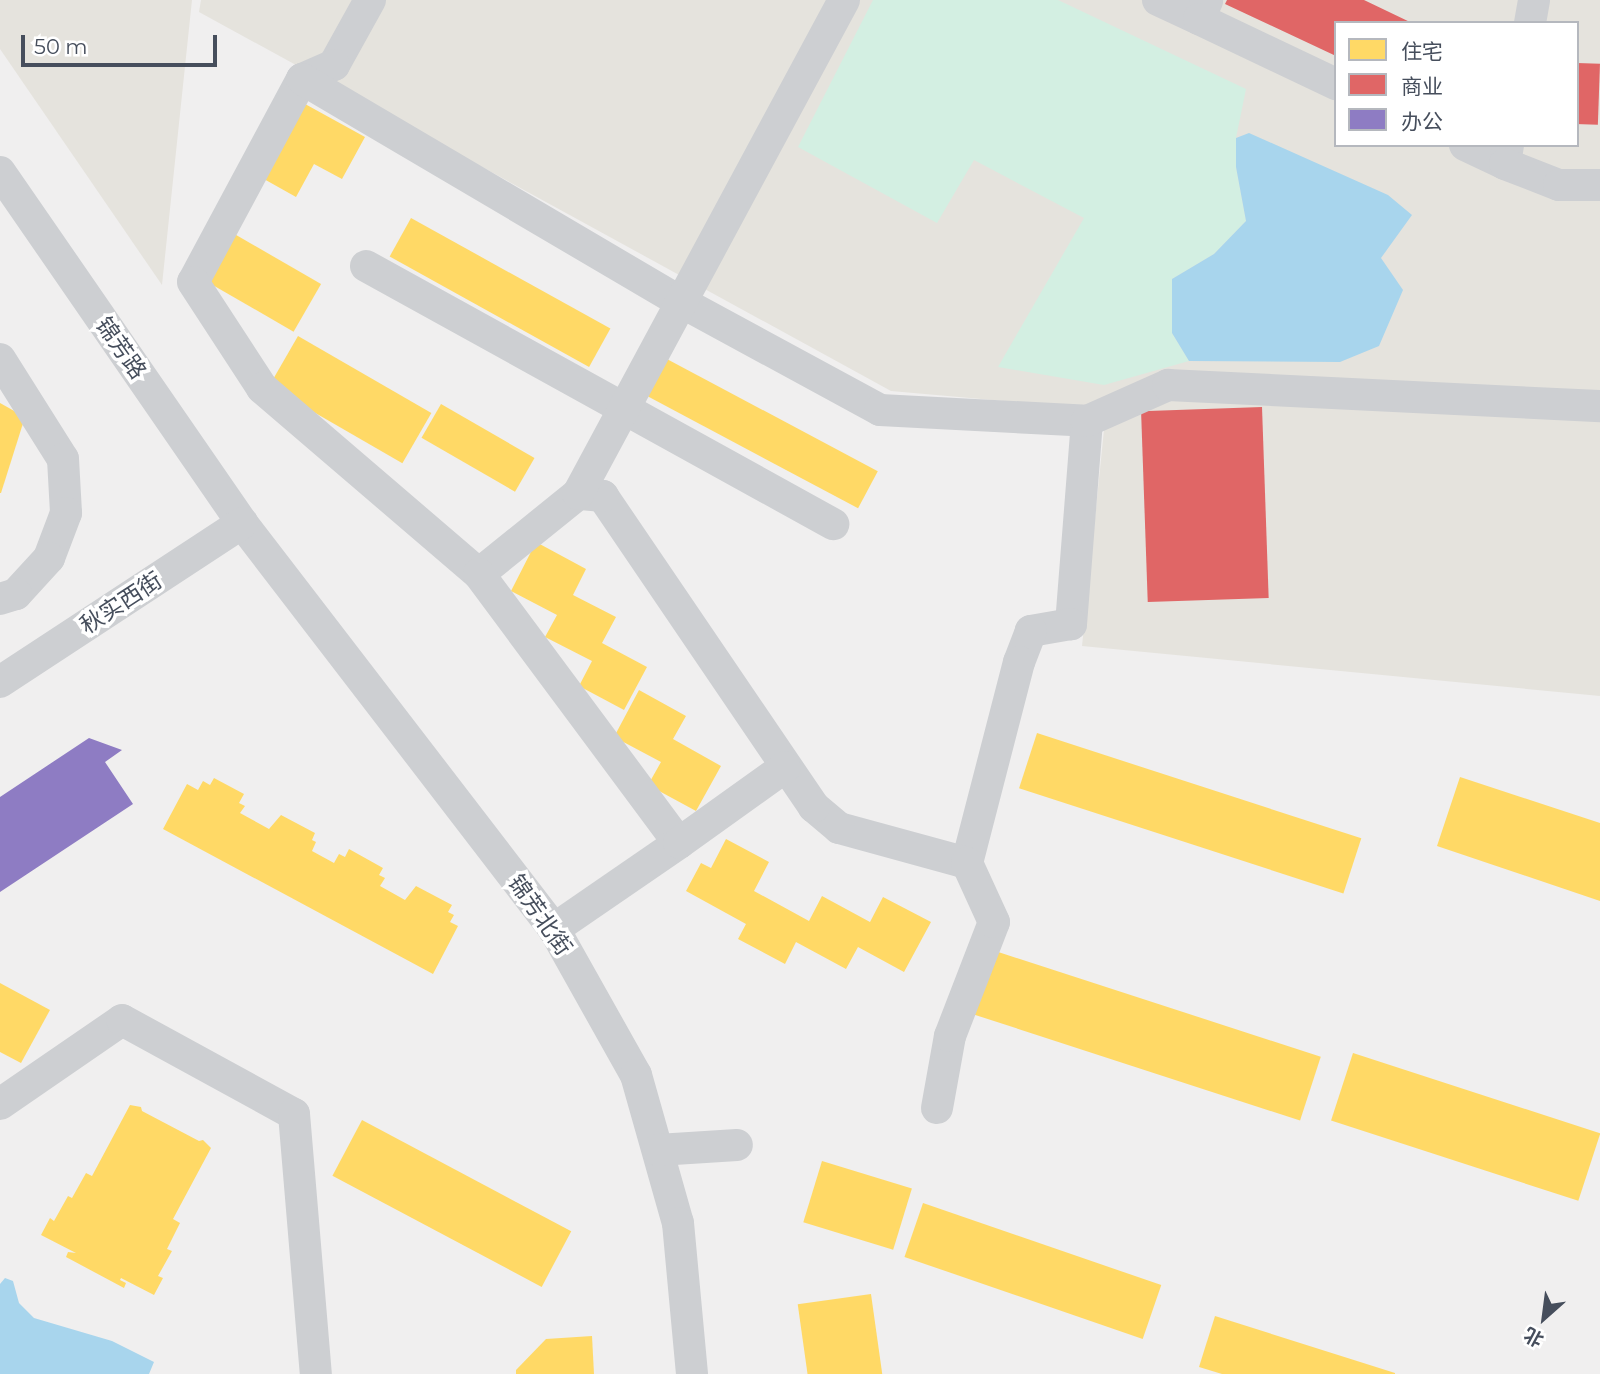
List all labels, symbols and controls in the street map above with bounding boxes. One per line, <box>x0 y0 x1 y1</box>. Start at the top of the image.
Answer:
scale bar <box>24 21 220 65</box>
legend <box>1334 21 1579 147</box>
text: 50 m <box>34 34 88 59</box>
text: 住宅 <box>1401 39 1443 64</box>
text: 商业 <box>1401 74 1443 99</box>
text: 办公 <box>1401 109 1443 134</box>
street label: 锦芳路 <box>90 312 152 384</box>
street label: 秋实西街 <box>75 566 167 640</box>
street label: 锦芳北街 <box>502 869 578 961</box>
north arrow <box>1509 1283 1579 1353</box>
text: 北 <box>1520 1322 1548 1352</box>

